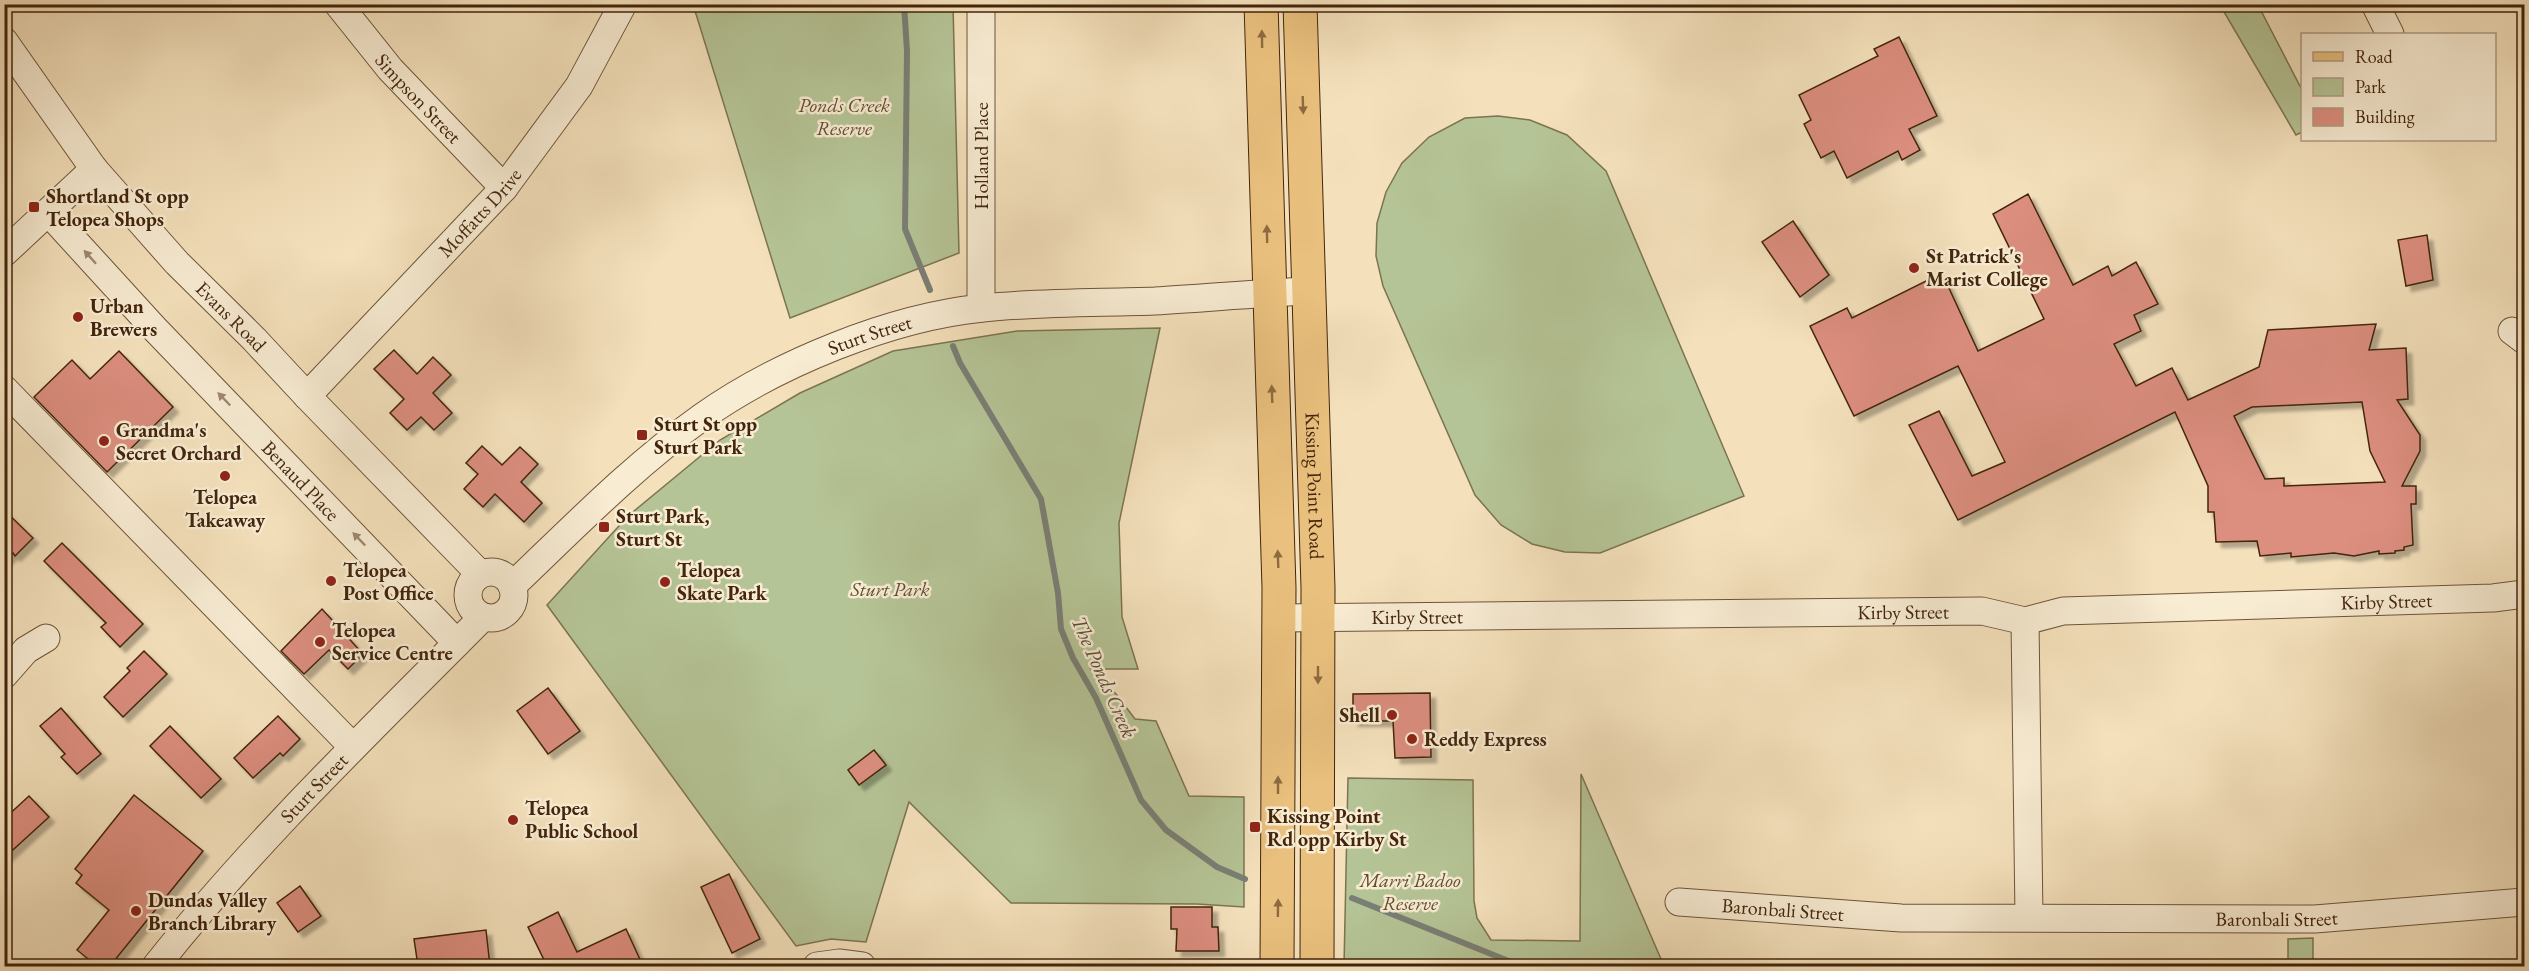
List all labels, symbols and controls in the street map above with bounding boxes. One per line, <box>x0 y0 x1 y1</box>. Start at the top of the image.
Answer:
one-way arrow <box>1257 30 1267 49</box>
legend <box>2301 33 2496 141</box>
text: Road <box>2355 45 2394 68</box>
street label: Simpson Street <box>369 48 468 150</box>
text: Park <box>2355 75 2386 98</box>
park label: Ponds Creek Reserve <box>798 92 890 141</box>
one-way arrow <box>1299 95 1308 114</box>
street label: Holland Place <box>968 102 994 210</box>
text: Building <box>2355 105 2415 128</box>
street label: Moffatts Drive <box>432 163 527 263</box>
place label: Shortland St opp Telopea Shops <box>46 183 189 232</box>
marker: Shortland St opp Telopea Shops <box>27 200 41 214</box>
one-way arrow <box>1262 225 1272 244</box>
place label: St Patrick's Marist College <box>1926 243 2048 292</box>
one-way arrow <box>83 250 97 265</box>
marker: St Patrick's Marist College <box>1907 261 1921 275</box>
street label: Evans Road <box>190 276 273 358</box>
place label: Urban Brewers <box>90 293 157 342</box>
street label: Sturt Street <box>824 309 915 361</box>
marker: Urban Brewers <box>71 310 85 324</box>
one-way arrow <box>1267 385 1277 404</box>
one-way arrow <box>217 393 231 407</box>
place label: Sturt St opp Sturt Park <box>654 411 757 460</box>
street label: Kissing Point Road <box>1300 412 1330 561</box>
place label: Grandma's Secret Orchard <box>116 417 242 466</box>
marker: Sturt St opp Sturt Park <box>635 428 649 442</box>
marker: Grandma's Secret Orchard <box>97 434 111 448</box>
street label: Benaud Place <box>256 435 346 527</box>
marker: Telopea Takeaway <box>218 469 232 483</box>
place label: Telopea Takeaway <box>185 484 265 533</box>
place label: Sturt Park, Sturt St <box>616 503 710 552</box>
marker: Sturt Park, Sturt St <box>597 520 611 534</box>
one-way arrow <box>352 532 366 547</box>
one-way arrow <box>1273 550 1282 569</box>
place label: Telopea Post Office <box>343 557 434 606</box>
place label: Telopea Skate Park <box>677 557 768 606</box>
marker: Telopea Post Office <box>324 574 338 588</box>
marker: Telopea Skate Park <box>658 575 672 589</box>
park label: Sturt Park <box>850 576 930 602</box>
street label: Kirby Street <box>2340 587 2433 616</box>
street label: Kirby Street <box>1857 598 1950 625</box>
street label: Kirby Street <box>1371 603 1464 630</box>
water label: The Ponds Creek <box>1065 611 1144 743</box>
place label: Telopea Service Centre <box>332 617 453 666</box>
marker: Telopea Service Centre <box>313 635 327 649</box>
one-way arrow <box>1313 666 1323 685</box>
place label: Shell <box>1339 702 1380 728</box>
marker: Shell <box>1385 708 1399 722</box>
place label: Reddy Express <box>1424 726 1547 752</box>
marker: Reddy Express <box>1405 732 1419 746</box>
street label: Sturt Street <box>274 747 354 828</box>
one-way arrow <box>1273 775 1283 794</box>
place label: Telopea Public School <box>525 795 638 844</box>
place label: Kissing Point Rd opp Kirby St <box>1267 803 1407 852</box>
marker: Telopea Public School <box>506 813 520 827</box>
marker: Kissing Point Rd opp Kirby St <box>1248 820 1262 834</box>
park label: Marri Badoo Reserve <box>1358 867 1461 916</box>
place label: Dundas Valley Branch Library <box>148 887 277 936</box>
street label: Baronbali Street <box>1721 892 1845 927</box>
one-way arrow <box>1273 899 1283 918</box>
marker: Dundas Valley Branch Library <box>129 904 143 918</box>
street label: Baronbali Street <box>2215 904 2339 932</box>

